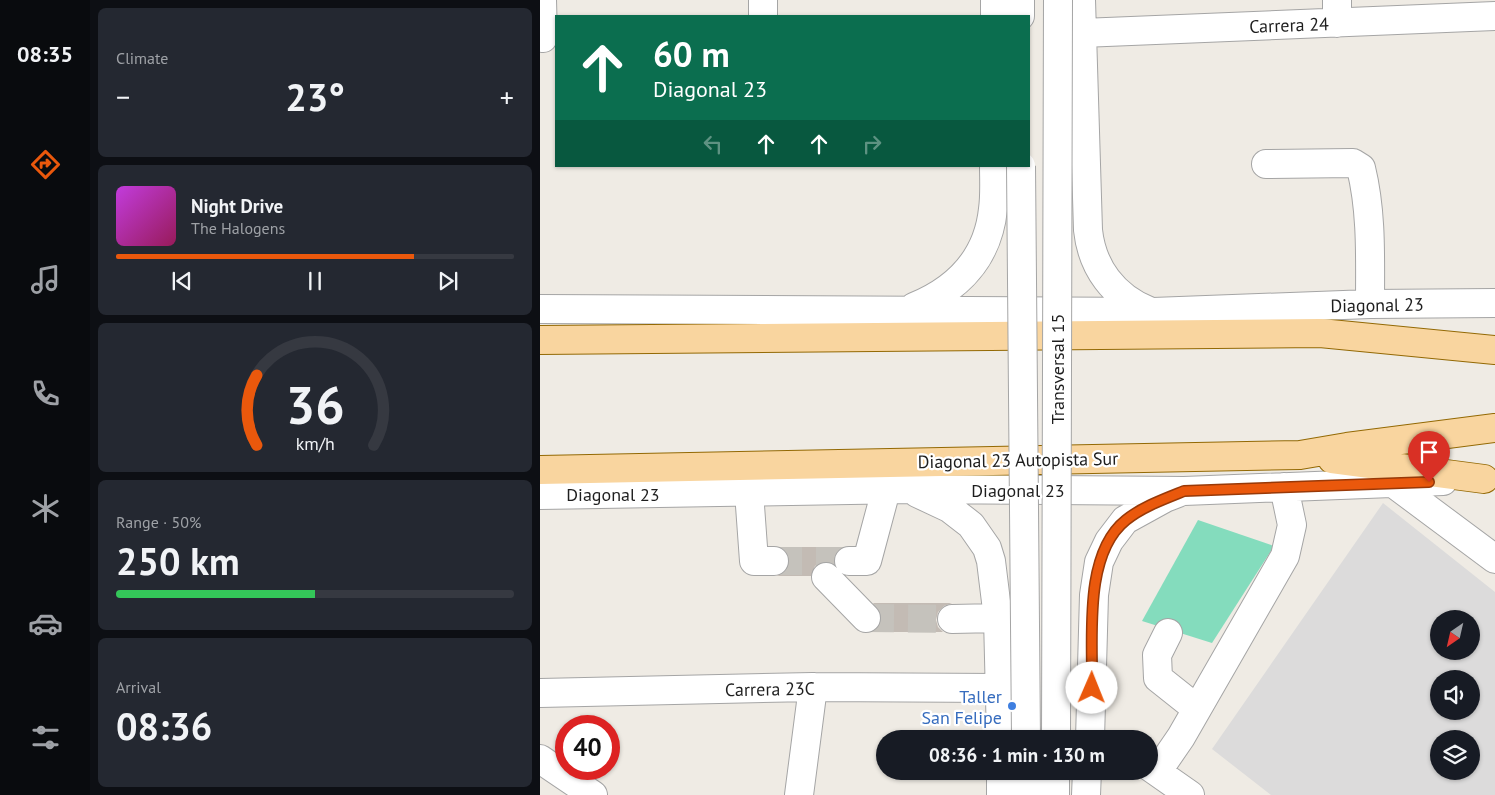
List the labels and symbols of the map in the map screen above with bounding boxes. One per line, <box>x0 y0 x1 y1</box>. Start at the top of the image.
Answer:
street label: Carrera 24 <box>1249 12 1329 38</box>
street label: Diagonal 23 <box>1330 293 1424 317</box>
street label: Transversal 15 <box>1046 314 1069 424</box>
pin <box>1408 431 1450 482</box>
street label: Diagonal 23 Autopista Sur <box>917 447 1119 473</box>
street label: Diagonal 23 <box>971 479 1065 502</box>
street label: Diagonal 23 <box>566 483 660 506</box>
north arrow <box>1430 610 1480 660</box>
position arrow <box>1065 661 1117 713</box>
street label: Carrera 23C <box>725 677 815 701</box>
place label: Taller San Felipe <box>921 685 1002 729</box>
marker: Taller San Felipe <box>1006 700 1018 712</box>
speed limit sign: 40 <box>555 715 620 780</box>

